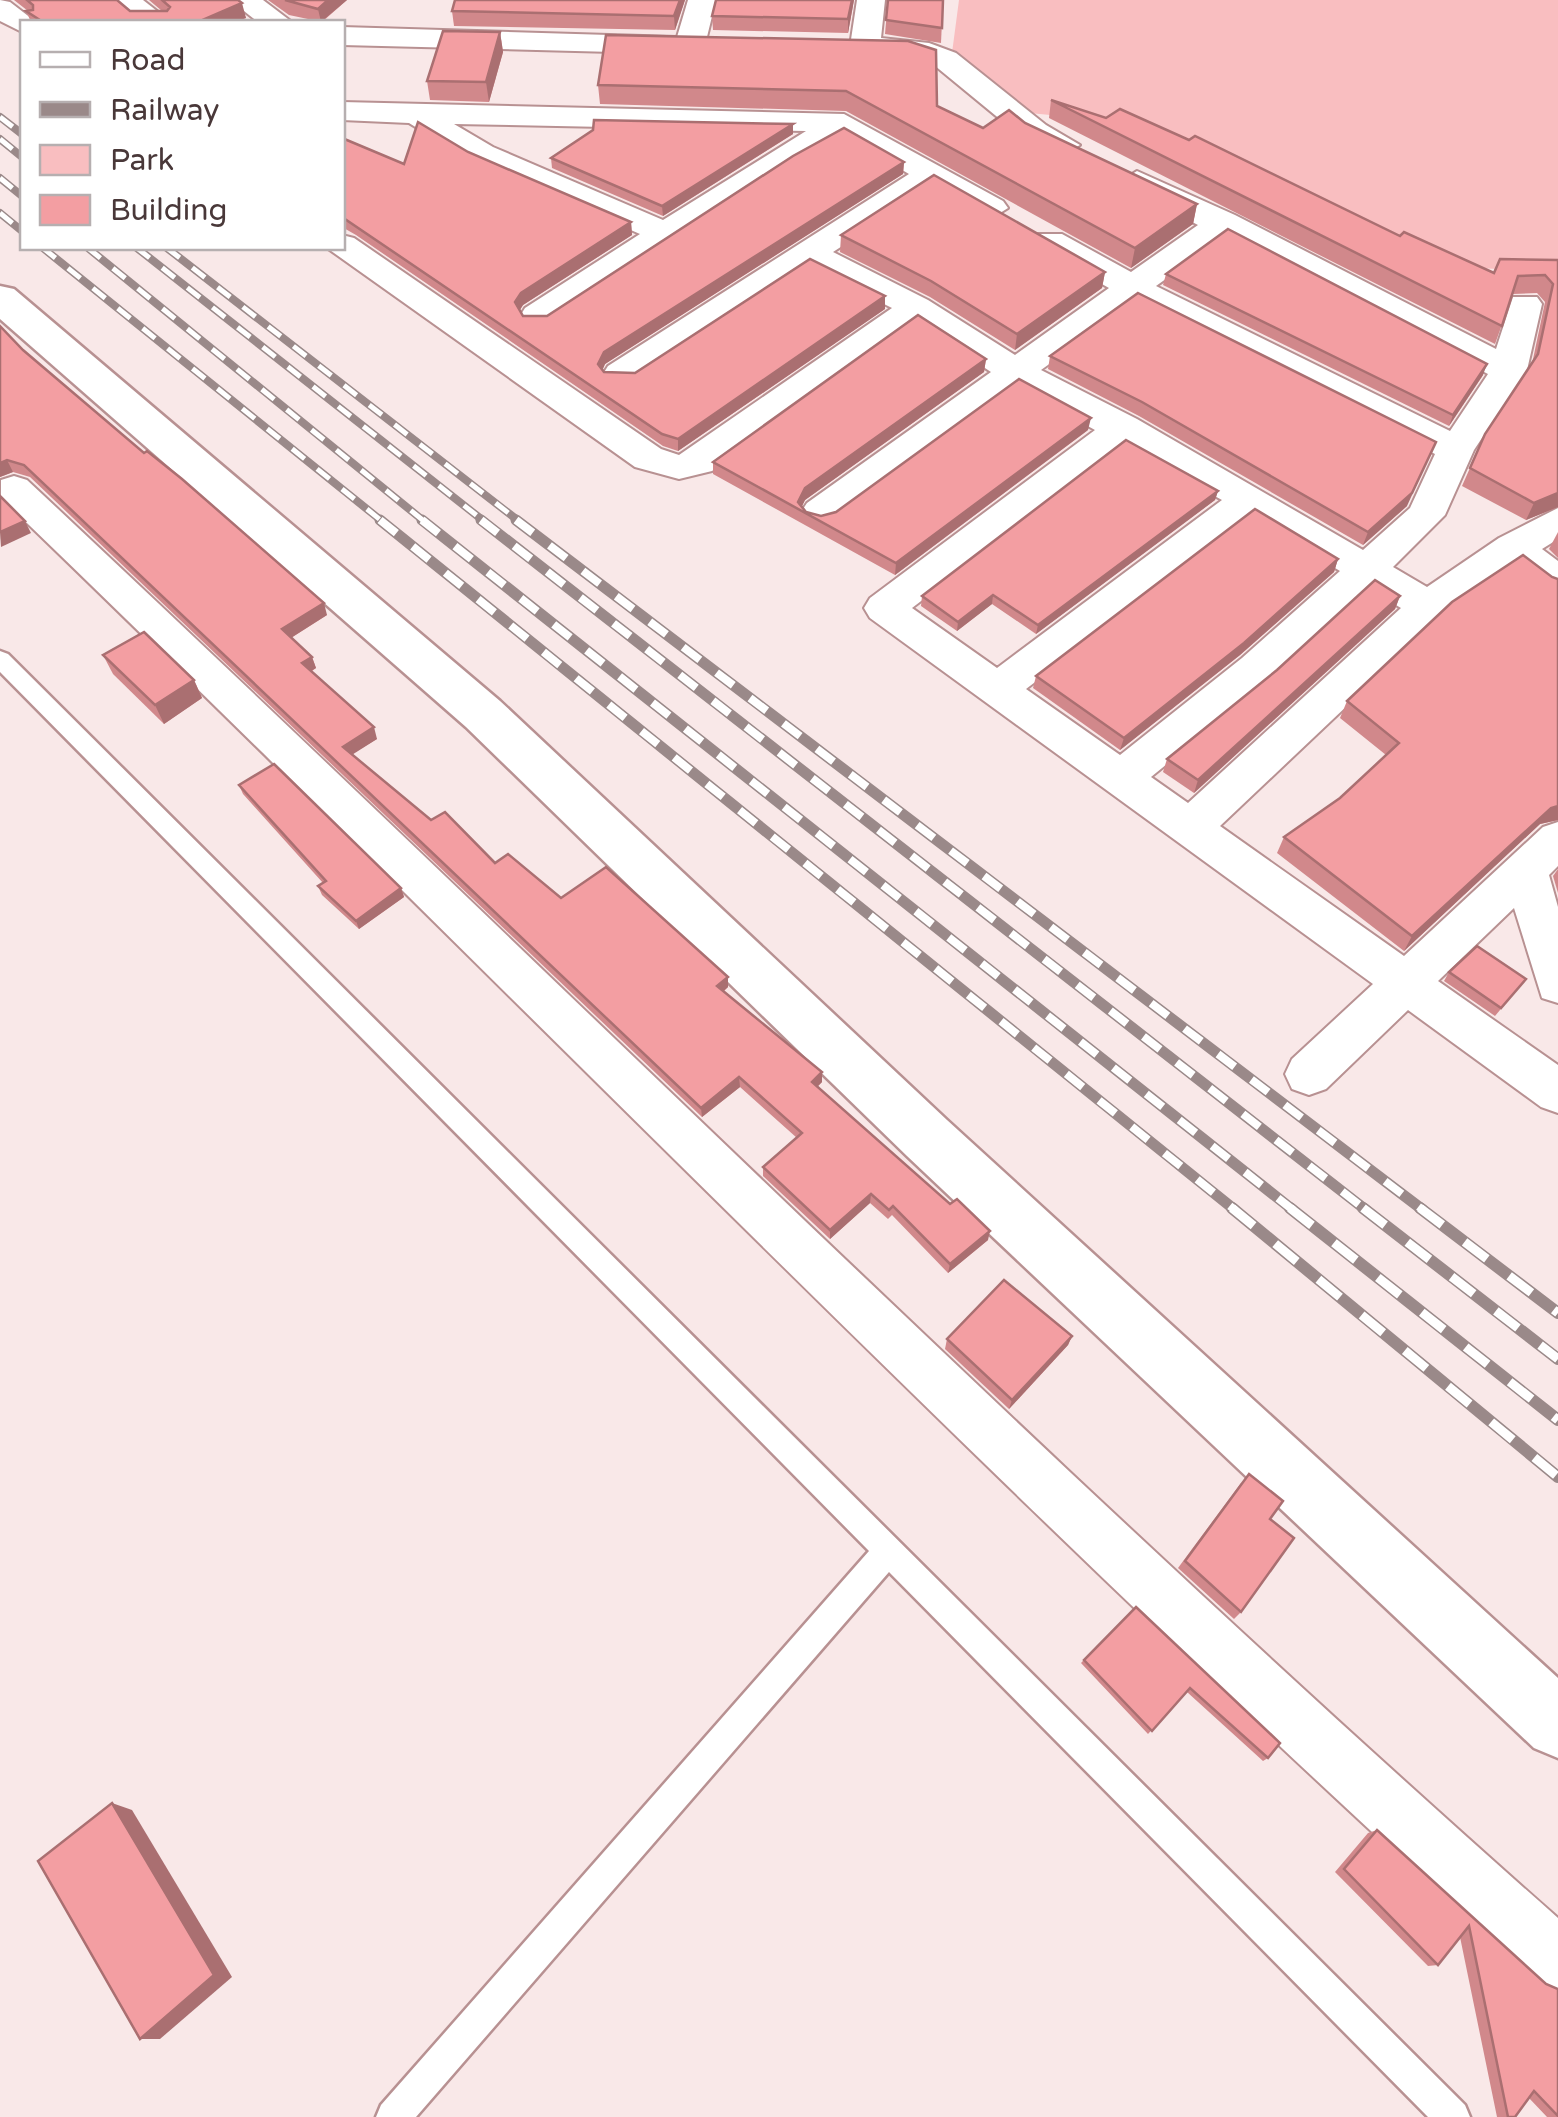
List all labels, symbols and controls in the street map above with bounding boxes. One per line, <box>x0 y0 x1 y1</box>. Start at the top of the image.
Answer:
legend <box>20 20 345 250</box>
text: Road <box>110 42 185 79</box>
text: Railway <box>110 92 219 129</box>
text: Park <box>110 142 174 179</box>
text: Building <box>110 192 227 229</box>

